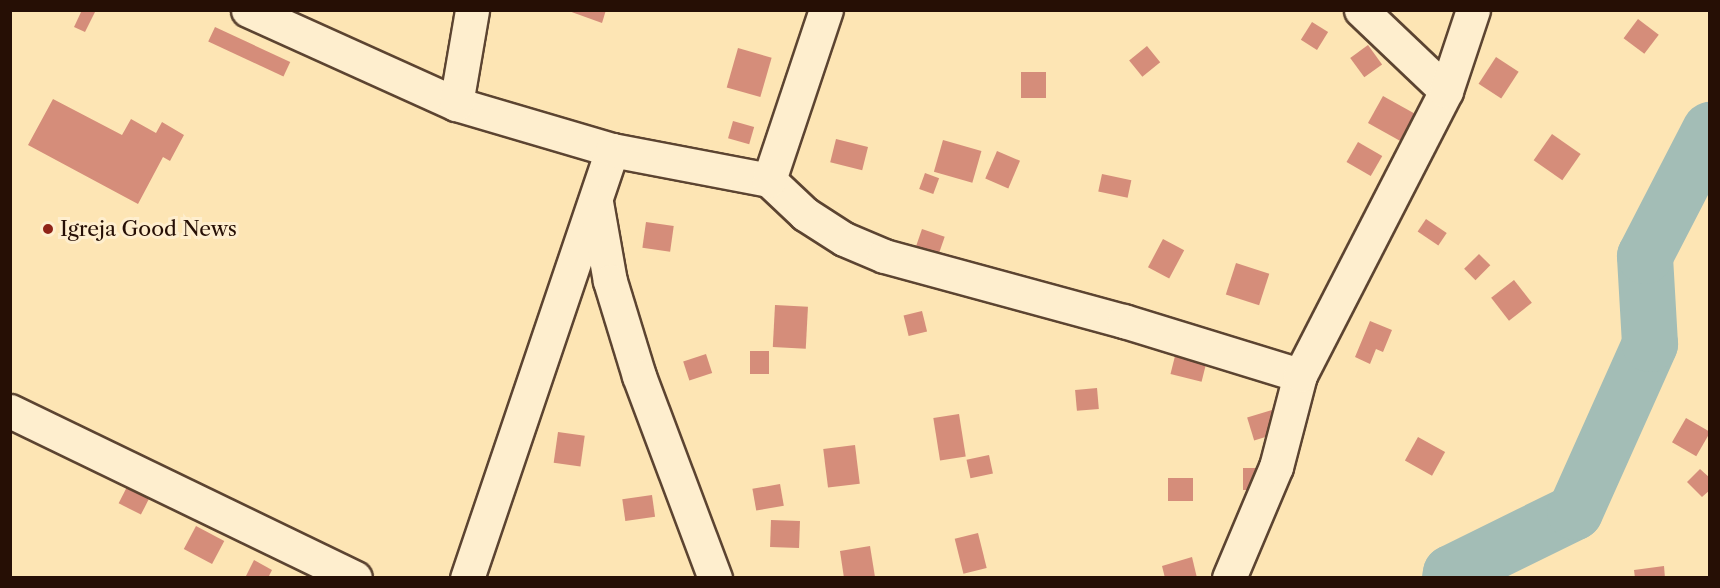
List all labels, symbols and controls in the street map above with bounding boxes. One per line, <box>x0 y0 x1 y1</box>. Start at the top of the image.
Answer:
place label: Igreja Good News <box>60 216 237 242</box>
marker: Igreja Good News <box>41 222 55 236</box>

